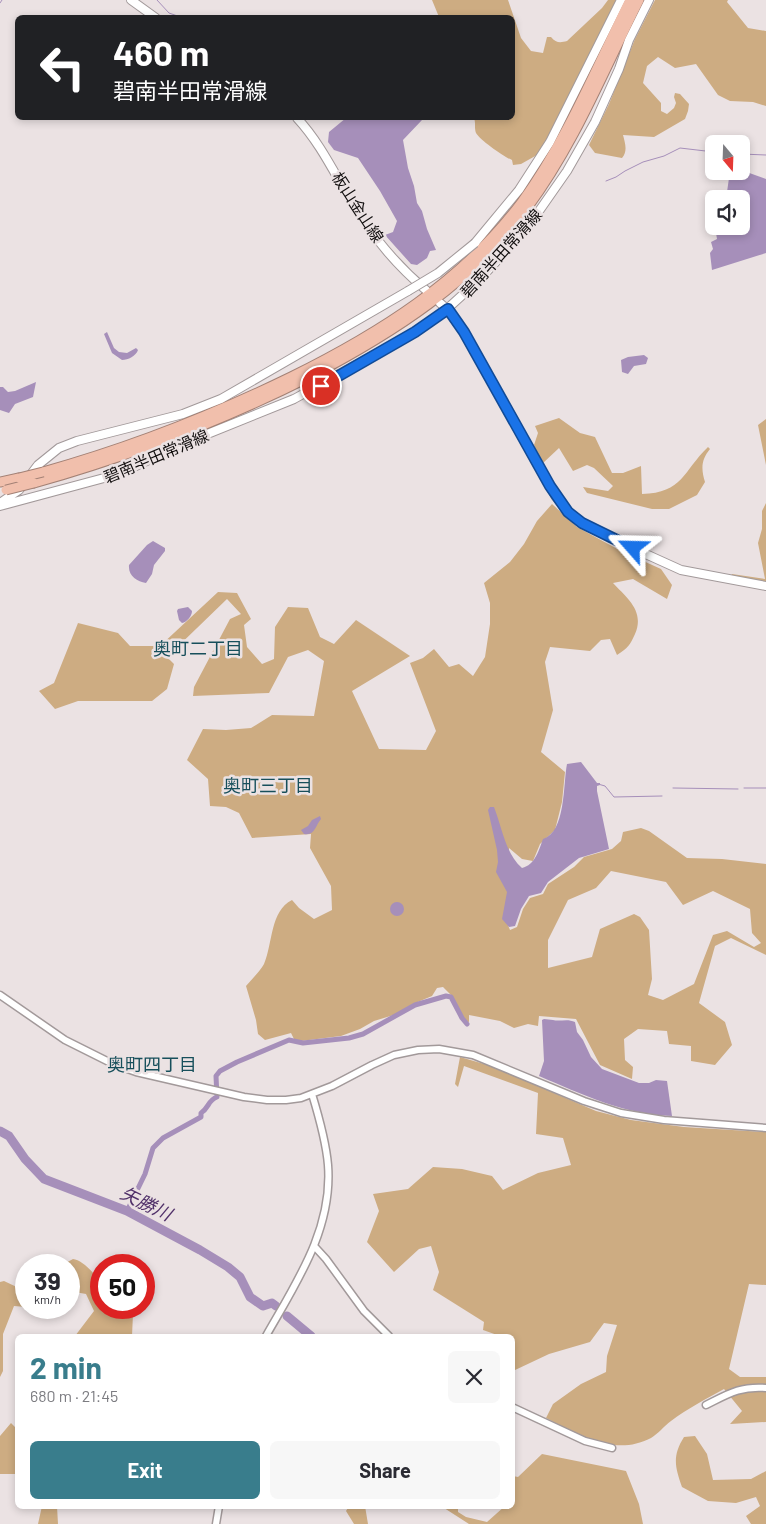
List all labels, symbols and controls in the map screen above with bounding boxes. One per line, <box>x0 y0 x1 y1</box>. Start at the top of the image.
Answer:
text: 460 m <box>113 31 209 73</box>
icon: left <box>30 35 95 100</box>
text: 碧南半田常滑線 <box>113 77 267 103</box>
north arrow <box>705 135 750 180</box>
map controls <box>705 135 750 235</box>
street label: 板山金山線 <box>329 168 388 245</box>
button: sound <box>705 190 750 235</box>
street label: 碧南半田常滑線 <box>456 205 545 301</box>
pin <box>300 365 342 407</box>
icon: arrive <box>307 372 335 400</box>
street label: 碧南半田常滑線 <box>101 425 211 486</box>
position arrow <box>606 521 658 573</box>
district label: 奥町二丁目 <box>153 637 243 659</box>
district label: 奥町三丁目 <box>223 774 313 796</box>
district label: 奥町四丁目 <box>107 1053 197 1075</box>
water label: 矢勝川 <box>117 1181 177 1226</box>
speed limit sign: 50 <box>90 1254 155 1319</box>
text: 39 <box>34 1265 61 1295</box>
text: km/h <box>34 1292 61 1306</box>
text: 2 min <box>30 1349 102 1385</box>
button: close <box>448 1351 500 1403</box>
text: 680 m · 21:45 <box>30 1386 118 1405</box>
button: Exit <box>30 1441 260 1499</box>
button: Share <box>270 1441 500 1499</box>

